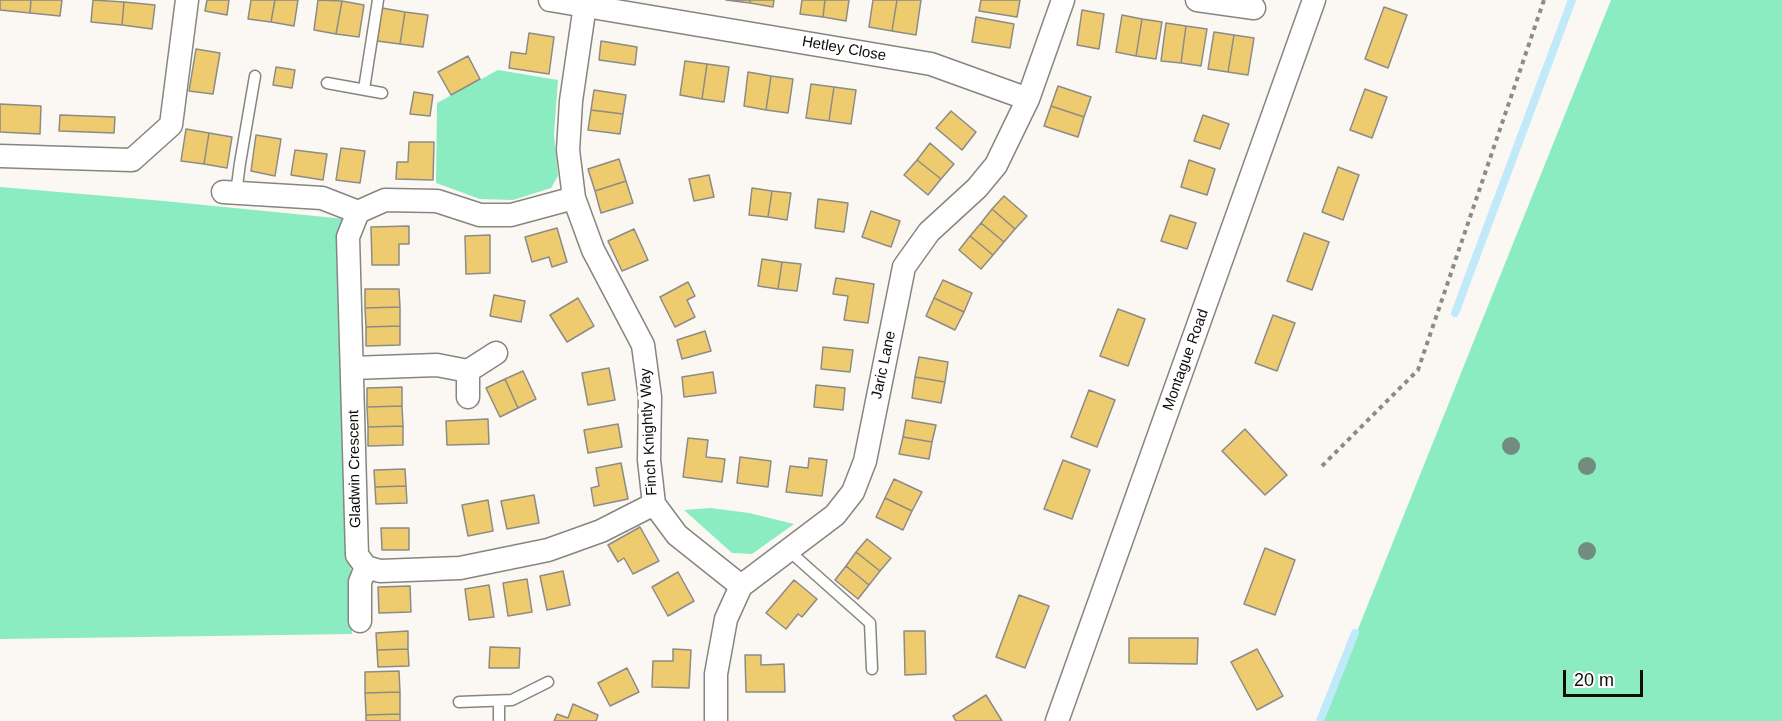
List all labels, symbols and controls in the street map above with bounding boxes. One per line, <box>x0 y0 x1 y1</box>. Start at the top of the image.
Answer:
street label: Hetley Close <box>801 33 887 65</box>
street label: Montague Road <box>1159 307 1213 413</box>
street label: Jaric Lane <box>868 329 900 401</box>
street label: Finch Knightly Way <box>637 368 661 496</box>
street label: Gladwin Crescent <box>345 410 365 528</box>
scale bar <box>1566 658 1646 696</box>
text: 20 m <box>1574 670 1614 690</box>

